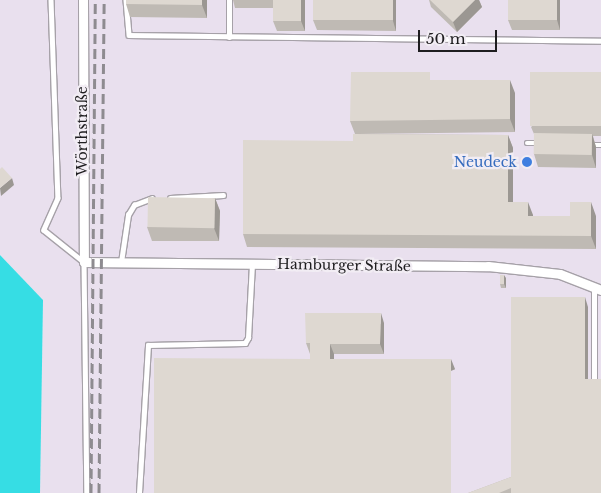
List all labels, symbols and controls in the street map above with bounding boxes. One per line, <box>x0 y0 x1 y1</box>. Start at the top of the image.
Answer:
scale bar <box>421 20 500 52</box>
text: 50 m <box>426 29 466 48</box>
street label: Wörthstraße <box>74 86 90 176</box>
place label: Neudeck <box>454 154 517 170</box>
marker: Neudeck <box>521 156 533 168</box>
street label: Hamburger Straße <box>277 255 411 275</box>

